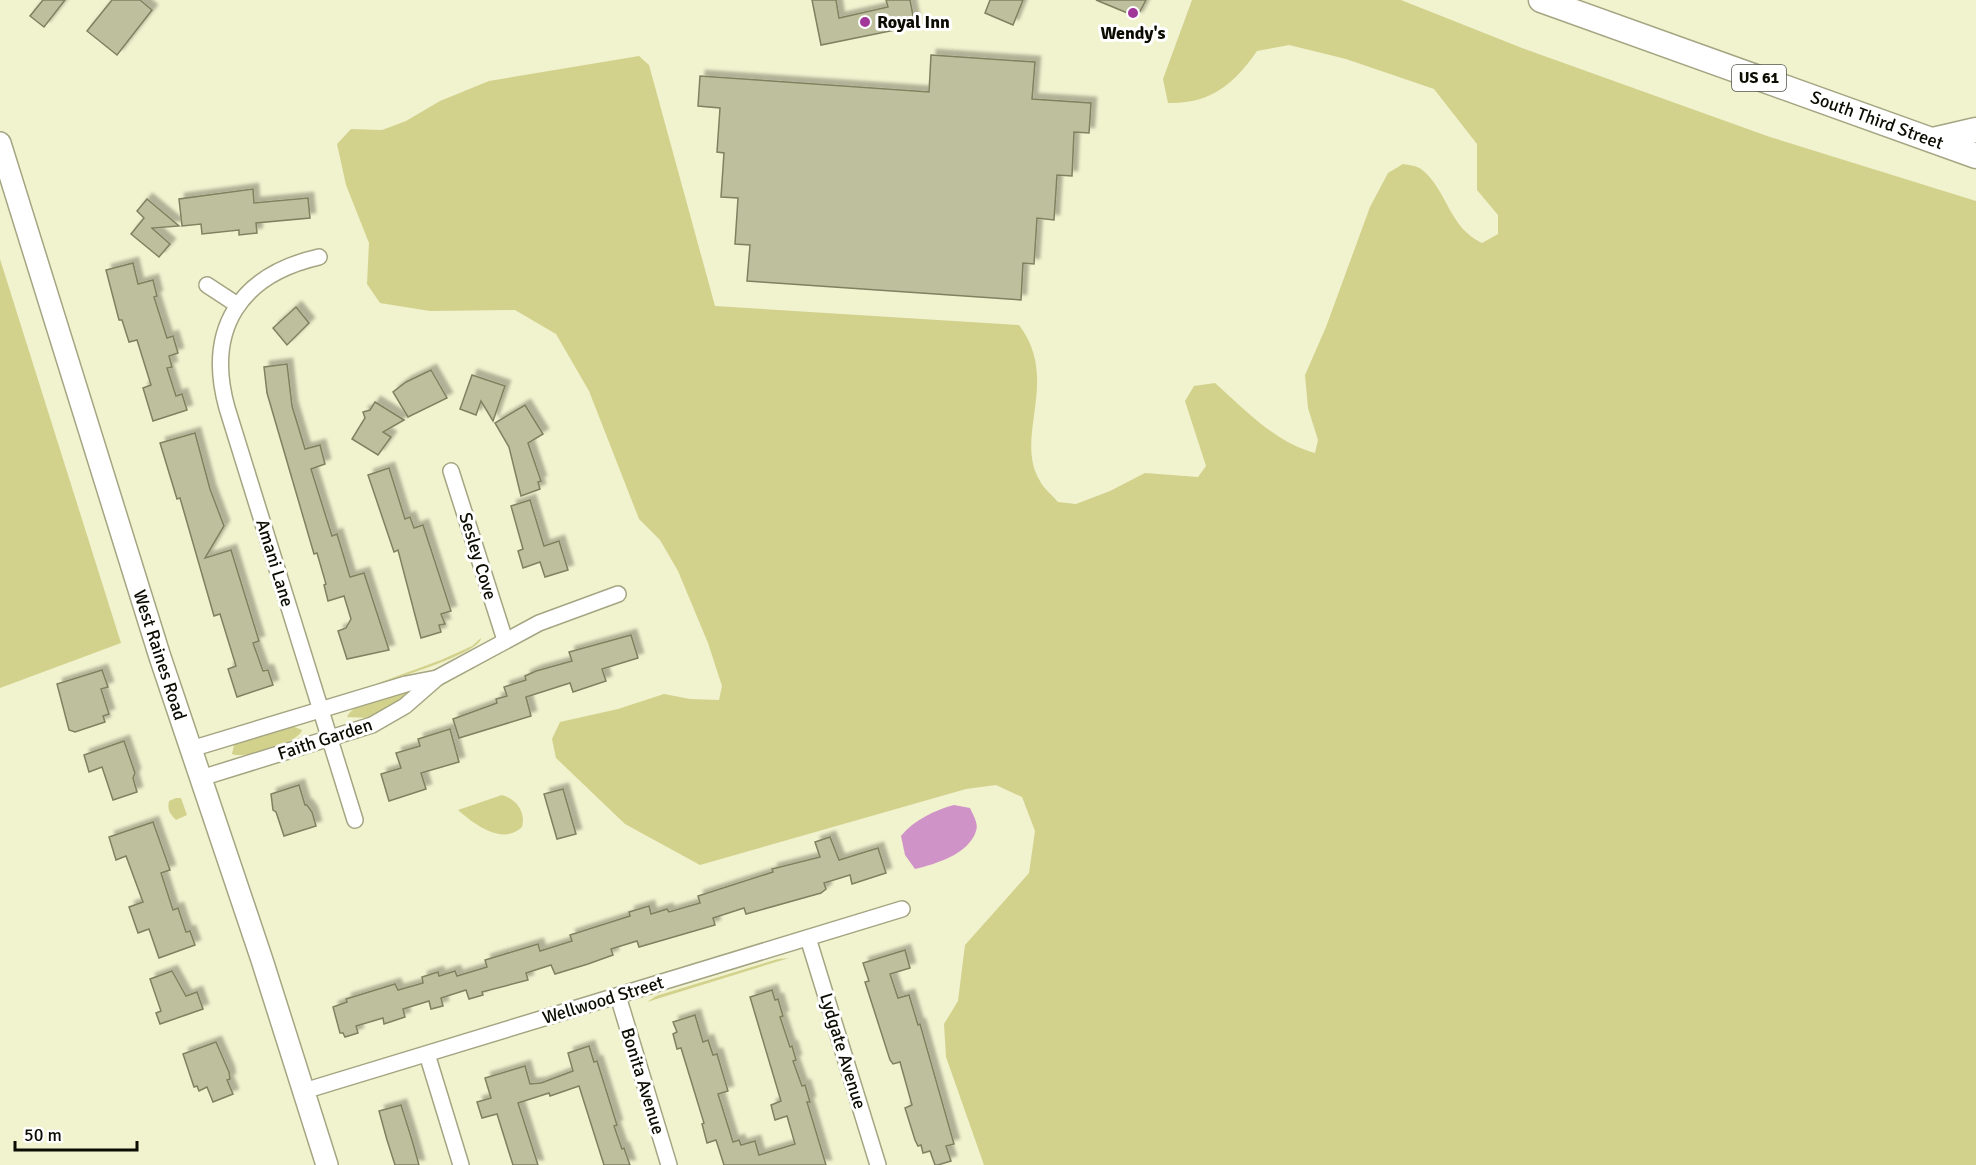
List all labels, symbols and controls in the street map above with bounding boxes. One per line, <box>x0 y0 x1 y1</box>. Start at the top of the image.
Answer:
marker: Wendy's <box>1126 6 1140 20</box>
place label: Royal Inn <box>877 11 950 33</box>
marker: Royal Inn <box>858 15 872 29</box>
place label: Wendy's <box>1100 22 1166 44</box>
road number: US 61 <box>1732 65 1786 91</box>
street label: South Third Street <box>1808 86 1946 154</box>
street label: Sesley Cove <box>454 510 502 602</box>
street label: Amani Lane <box>251 517 299 609</box>
street label: West Raines Road <box>129 587 191 723</box>
street label: Faith Garden <box>275 713 375 765</box>
street label: Wellwood Street <box>540 971 666 1029</box>
street label: Lydgate Avenue <box>815 990 871 1112</box>
street label: Bonita Avenue <box>616 1025 670 1137</box>
scale bar <box>15 1114 136 1152</box>
text: 50 m <box>24 1124 62 1146</box>

